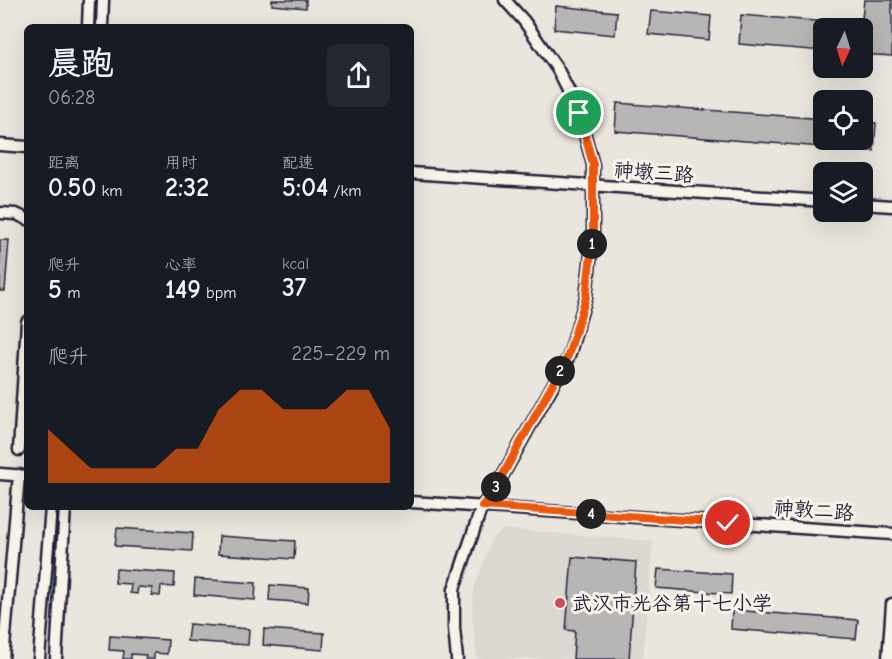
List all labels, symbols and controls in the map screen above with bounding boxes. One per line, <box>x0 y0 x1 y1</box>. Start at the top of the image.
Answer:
north arrow <box>813 18 873 78</box>
map controls <box>813 18 873 222</box>
text: 晨跑 <box>48 44 114 82</box>
button: share <box>327 44 390 107</box>
text: 06:28 <box>48 86 95 109</box>
pin <box>553 87 604 138</box>
button: locate <box>813 90 873 150</box>
icon: arrive <box>562 96 595 129</box>
text: 距离 <box>48 154 80 172</box>
text: 用时 <box>165 154 197 172</box>
text: 配速 <box>282 154 314 172</box>
street label: 神墩三路 <box>613 158 696 187</box>
button: layers <box>813 162 873 222</box>
text: 0.50 <box>48 173 96 203</box>
text: 2:32 <box>165 173 209 203</box>
text: 5:04 <box>282 173 328 203</box>
text: km <box>96 182 123 200</box>
text: /km <box>328 182 362 200</box>
pin: 1 <box>577 229 607 259</box>
text: 1 <box>589 235 595 253</box>
text: kcal <box>282 255 309 273</box>
text: 爬升 <box>48 256 80 274</box>
text: 心率 <box>165 256 197 274</box>
text: 37 <box>282 273 307 303</box>
text: 5 <box>48 275 62 305</box>
text: 149 <box>165 275 201 305</box>
text: m <box>62 284 80 302</box>
text: bpm <box>201 284 236 302</box>
text: 225–229 m <box>291 342 390 365</box>
text: 爬升 <box>48 345 88 368</box>
pin: 2 <box>545 356 575 386</box>
text: 2 <box>556 362 564 380</box>
pin: 3 <box>481 472 511 502</box>
text: 3 <box>492 478 500 496</box>
street label: 神敦二路 <box>773 496 856 525</box>
pin <box>702 497 753 548</box>
pin: 4 <box>576 499 606 529</box>
text: 4 <box>587 505 595 523</box>
icon: check <box>711 506 744 539</box>
place label: 武汉市光谷第十七小学 <box>572 592 772 615</box>
marker: 武汉市光谷第十七小学 <box>553 596 567 610</box>

